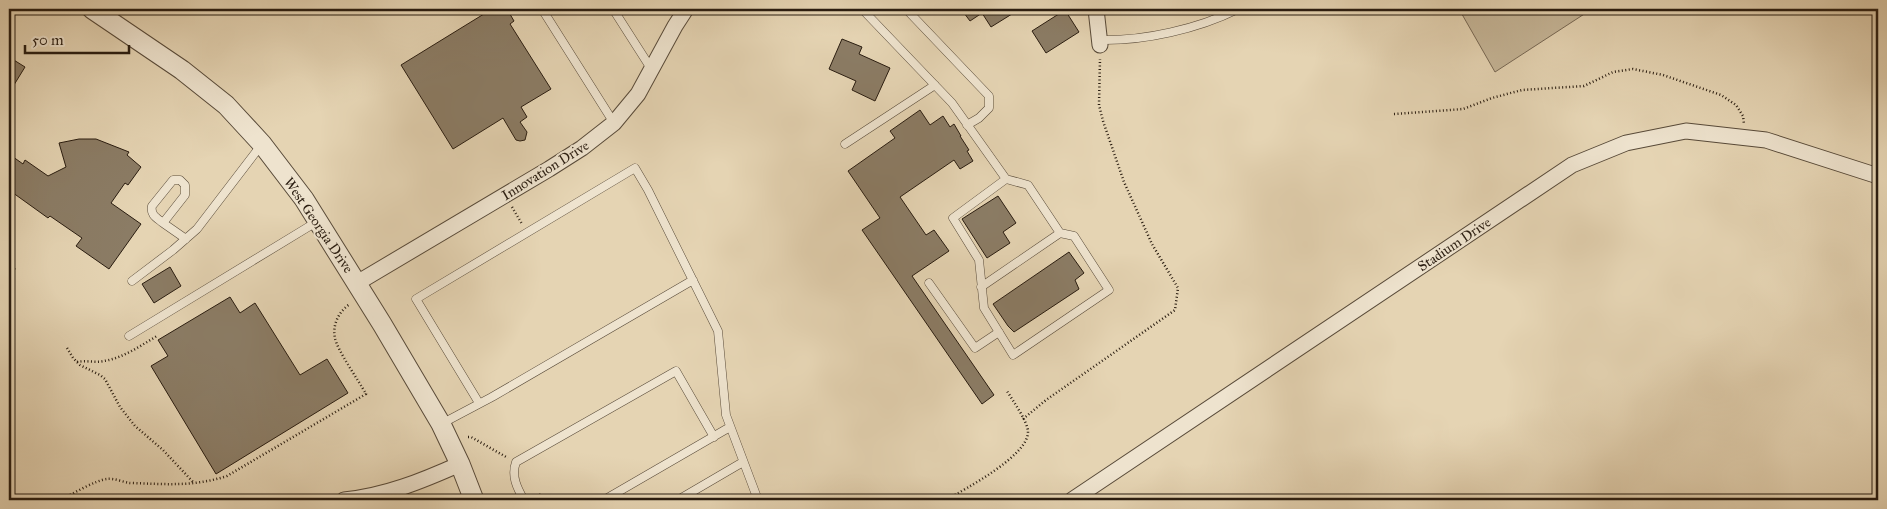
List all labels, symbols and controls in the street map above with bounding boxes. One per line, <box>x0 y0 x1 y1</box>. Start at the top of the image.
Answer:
scale bar <box>25 22 129 54</box>
text: 50 m <box>32 31 64 49</box>
street label: Innovation Drive <box>499 137 592 204</box>
street label: West Georgia Drive <box>280 174 357 276</box>
street label: Stadium Drive <box>1415 214 1494 275</box>

